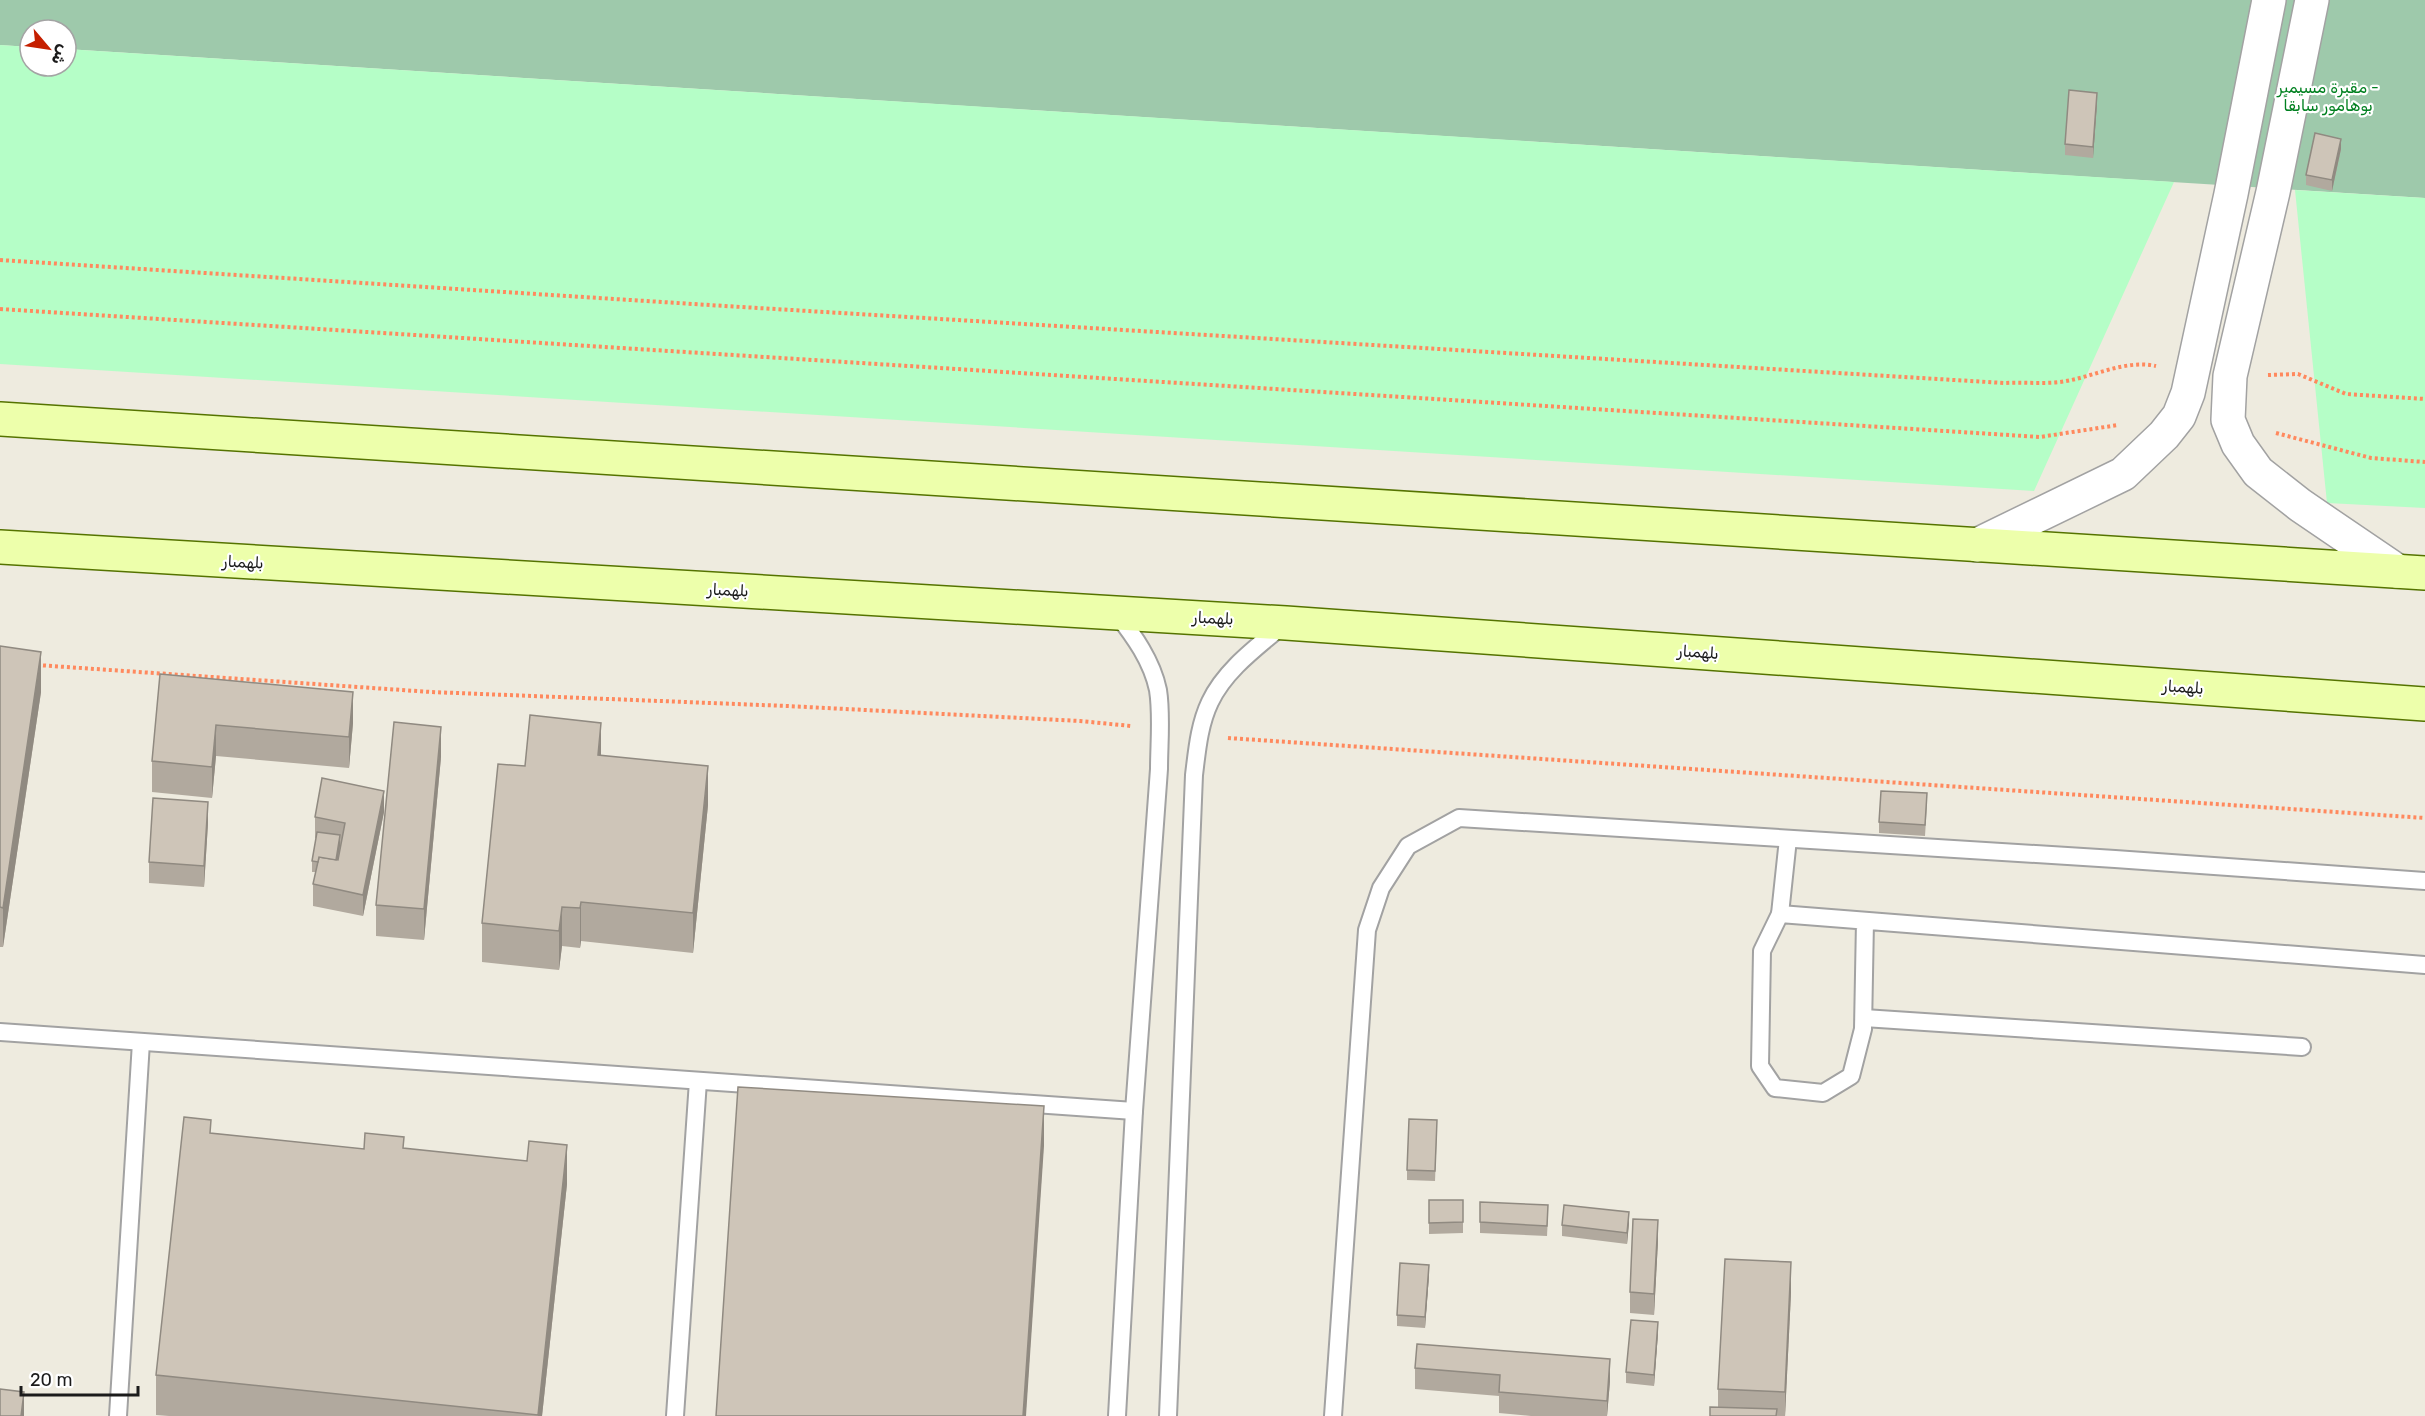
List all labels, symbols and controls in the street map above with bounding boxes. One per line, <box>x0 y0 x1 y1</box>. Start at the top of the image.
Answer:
north arrow <box>18 18 78 78</box>
text: ش <box>47 42 74 69</box>
park label: مقبرة مسيمير - بوهامور سابقاً <box>2276 78 2379 116</box>
street label: بلهمبار <box>221 551 264 574</box>
street label: بلهمبار <box>706 579 749 602</box>
street label: بلهمبار <box>1191 607 1234 630</box>
street label: بلهمبار <box>1676 641 1719 664</box>
street label: بلهمبار <box>2161 676 2204 699</box>
scale bar <box>21 1359 138 1397</box>
text: 20 m <box>30 1369 72 1391</box>

